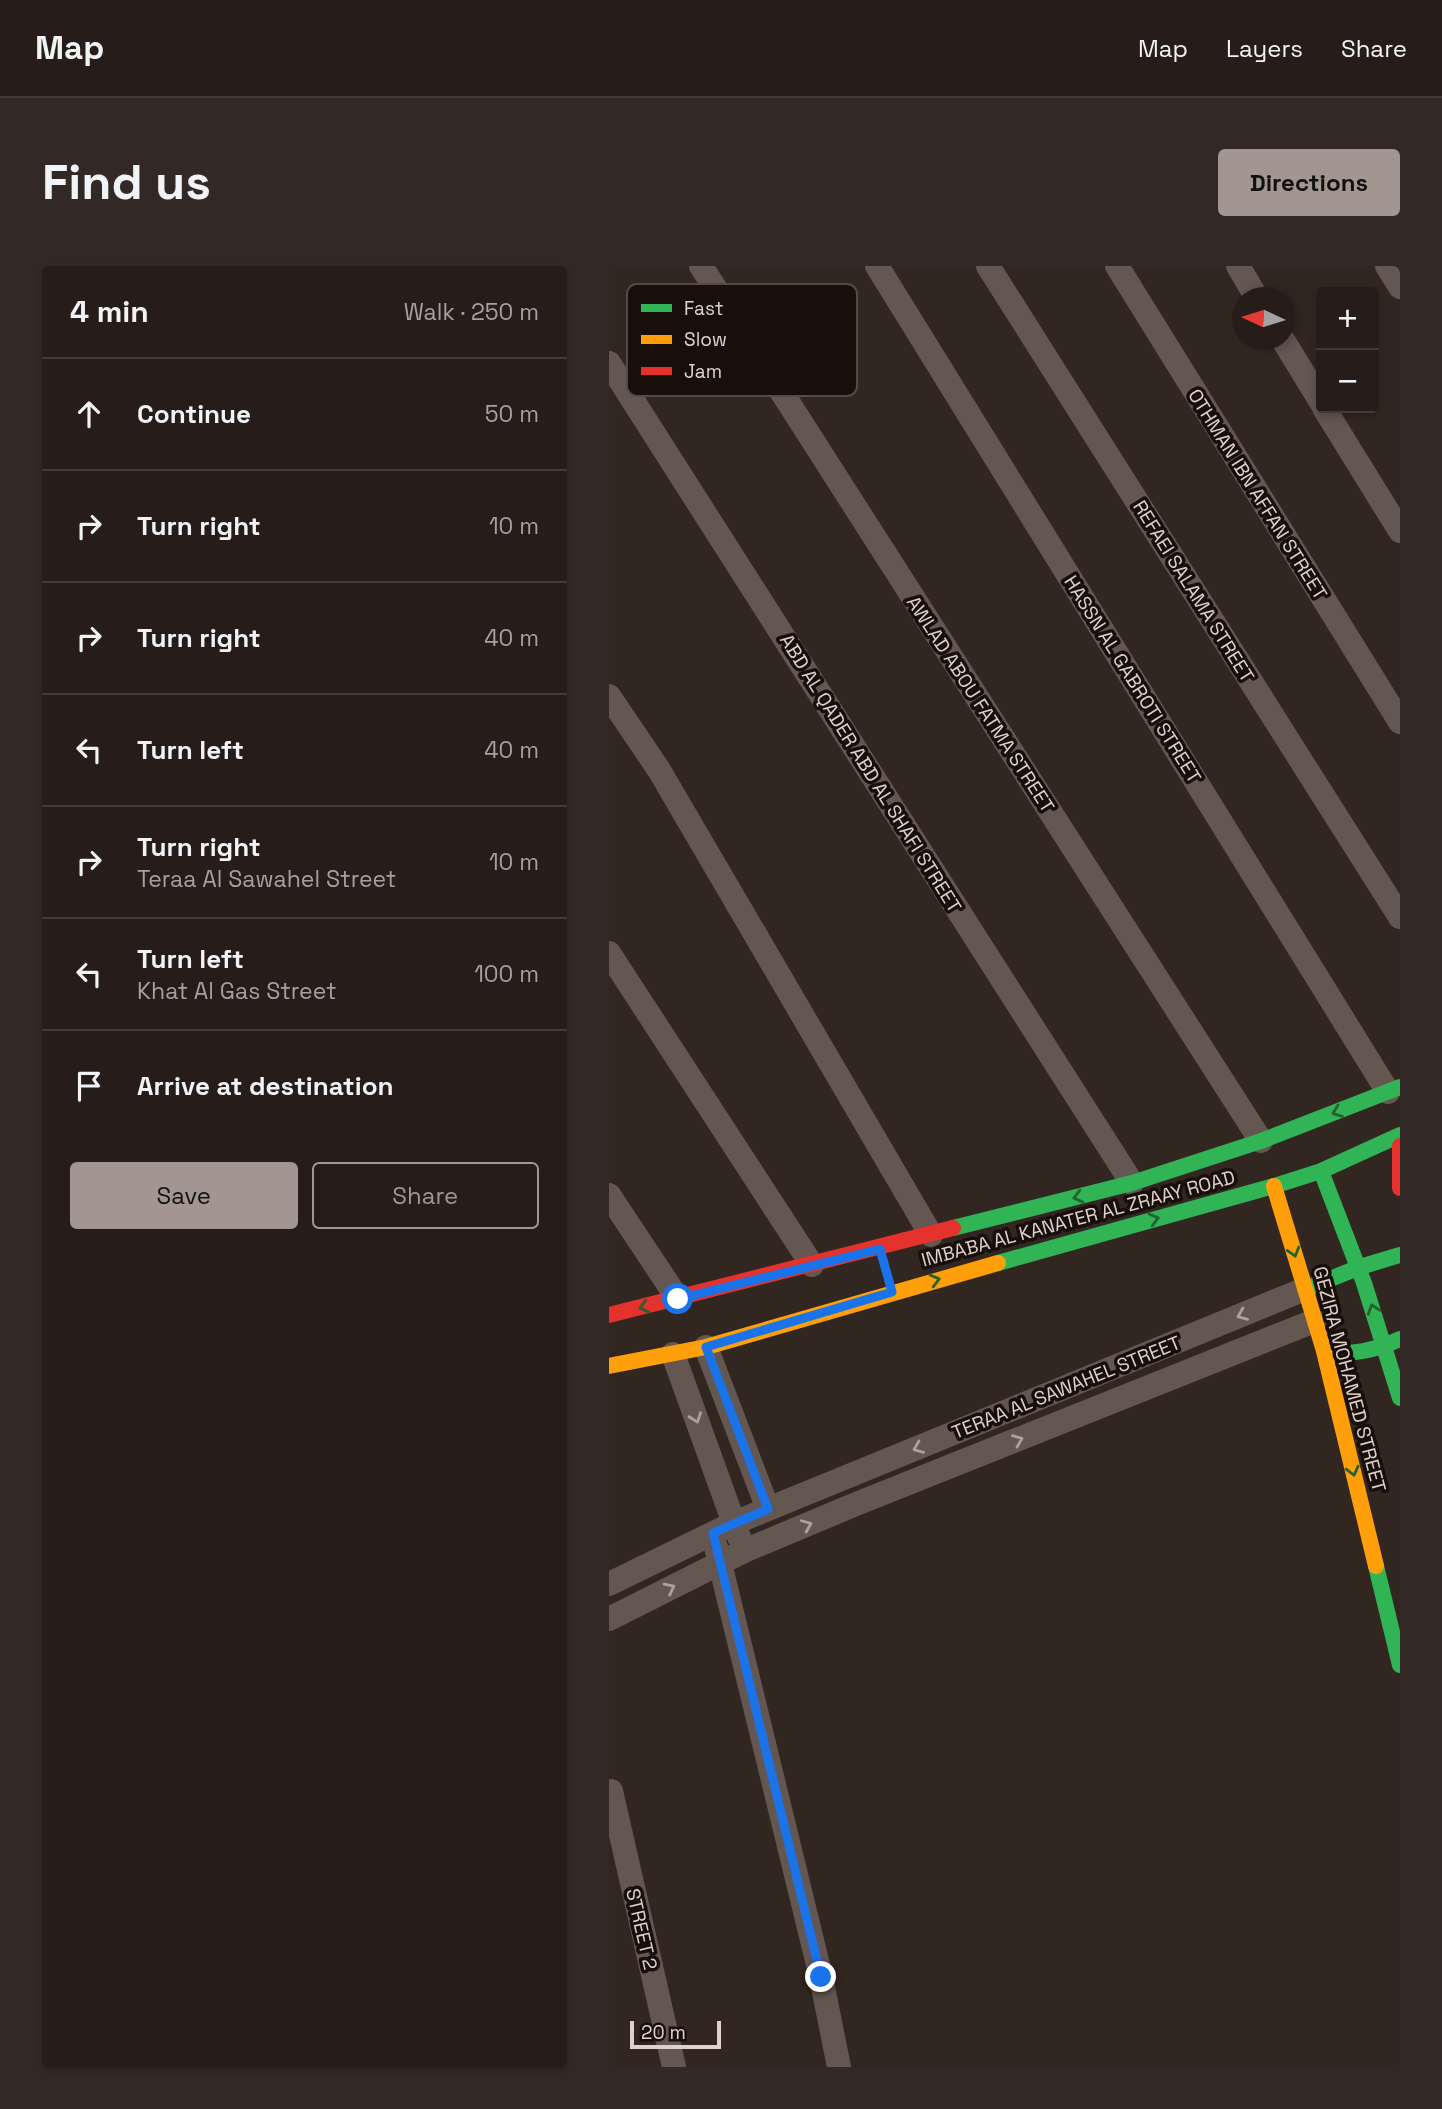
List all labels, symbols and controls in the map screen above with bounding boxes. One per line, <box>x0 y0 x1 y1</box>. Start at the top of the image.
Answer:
text: Map <box>35 27 104 69</box>
text: Map <box>1138 33 1188 64</box>
text: Layers <box>1226 33 1303 64</box>
text: Share <box>1341 33 1407 64</box>
button: Directions <box>1218 149 1400 216</box>
text: Find us <box>42 151 211 213</box>
legend <box>627 284 857 396</box>
north arrow <box>1232 287 1295 350</box>
map controls <box>1316 287 1379 413</box>
button: + <box>1316 287 1379 350</box>
text: 4 min <box>70 292 149 331</box>
text: Fast <box>684 296 724 321</box>
text: Walk · 250 m <box>404 297 539 327</box>
text: Slow <box>684 327 727 352</box>
button: − <box>1316 350 1379 413</box>
text: Jam <box>684 359 722 384</box>
street label: OTHMAN IBN AFFAN STREET <box>1182 384 1333 604</box>
icon: ahead <box>70 395 108 433</box>
text: Continue <box>137 397 251 431</box>
text: 50 m <box>485 399 539 429</box>
street label: REFAEI SALAMA STREET <box>1127 496 1260 687</box>
icon: right <box>70 507 108 545</box>
text: Turn right <box>137 509 261 543</box>
text: 10 m <box>489 511 539 541</box>
street label: HASSN AL GABROTI STREET <box>1058 571 1207 788</box>
street label: AWLAD ABOU FATMA STREET <box>901 591 1060 817</box>
icon: right <box>70 619 108 657</box>
text: Turn right <box>137 621 261 655</box>
text: 40 m <box>484 623 539 653</box>
street label: ABD AL QADER ABD AL SHAFI STREET <box>774 629 967 917</box>
icon: left <box>70 731 108 769</box>
text: Turn left <box>137 733 244 767</box>
text: 40 m <box>484 735 539 765</box>
text: Turn right <box>137 830 261 864</box>
icon: right <box>70 843 108 881</box>
text: 10 m <box>489 847 539 877</box>
text: Teraa Al Sawahel Street <box>137 864 396 894</box>
text: Turn left <box>137 942 244 976</box>
icon: left <box>70 955 108 993</box>
text: 100 m <box>474 959 539 989</box>
text: Khat Al Gas Street <box>137 976 336 1006</box>
icon: arrive <box>70 1067 108 1105</box>
text: Arrive at destination <box>137 1069 394 1103</box>
one-way arrow <box>1331 1103 1343 1117</box>
button: Save <box>70 1162 298 1229</box>
button: Share <box>312 1162 539 1229</box>
street label: IMBABA AL KANATER AL ZRAAY ROAD <box>919 1165 1238 1272</box>
one-way arrow <box>1073 1189 1085 1203</box>
one-way arrow <box>1148 1213 1160 1227</box>
one-way arrow <box>1285 1245 1300 1257</box>
street label: GEZIRA MOHAMED STREET <box>1307 1264 1392 1495</box>
one-way arrow <box>929 1273 941 1288</box>
route start <box>662 1283 693 1314</box>
one-way arrow <box>638 1299 650 1313</box>
one-way arrow <box>1367 1303 1381 1316</box>
one-way arrow <box>1236 1307 1248 1321</box>
street label: TERAA AL SAWAHEL STREET <box>948 1330 1184 1445</box>
one-way arrow <box>688 1411 702 1423</box>
one-way arrow <box>1011 1434 1023 1448</box>
one-way arrow <box>913 1439 925 1453</box>
one-way arrow <box>1345 1465 1359 1477</box>
one-way arrow <box>799 1519 812 1533</box>
one-way arrow <box>663 1583 675 1597</box>
street label: STREET 2 <box>620 1886 663 1972</box>
route end <box>805 1961 836 1992</box>
scale bar <box>630 2018 721 2050</box>
text: 20 m <box>641 2020 686 2045</box>

